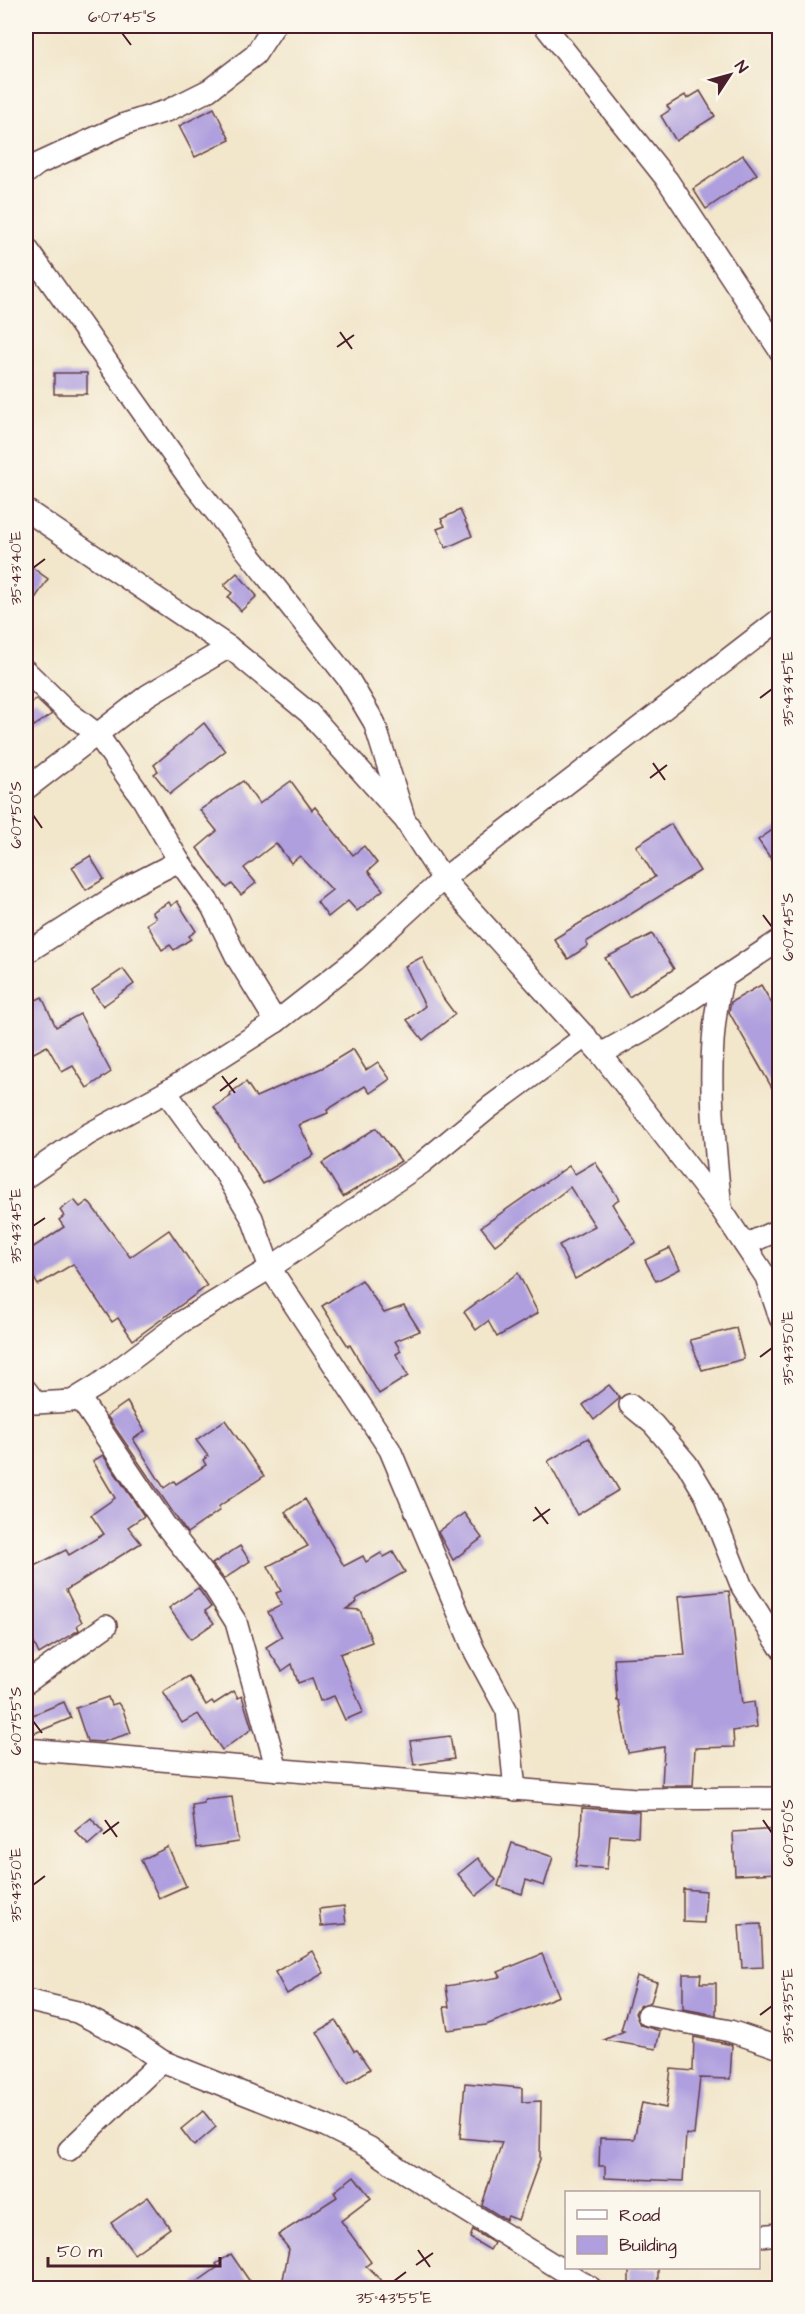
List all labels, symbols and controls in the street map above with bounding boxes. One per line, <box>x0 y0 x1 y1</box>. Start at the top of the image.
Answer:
text: 6°07'45"S <box>88 7 156 28</box>
north arrow <box>700 45 760 105</box>
text: N <box>729 56 753 77</box>
text: 35°43'40"E <box>6 531 27 605</box>
text: 35°43'45"E <box>778 651 799 727</box>
text: 6°07'50"S <box>6 781 27 849</box>
text: 6°07'45"S <box>778 893 799 961</box>
text: 35°43'45"E <box>6 1188 27 1264</box>
text: 35°43'50"E <box>778 1311 799 1385</box>
text: 6°07'55"S <box>6 1687 27 1755</box>
text: 6°07'50"S <box>778 1799 799 1867</box>
text: 35°43'50"E <box>6 1848 27 1922</box>
text: 35°43'55"E <box>778 1968 799 2044</box>
legend <box>565 2191 760 2269</box>
text: Road <box>619 2203 660 2228</box>
scale bar <box>48 2230 220 2268</box>
text: Building <box>619 2233 677 2259</box>
text: 50 m <box>57 2239 102 2264</box>
text: 35°43'55"E <box>356 2288 432 2309</box>

